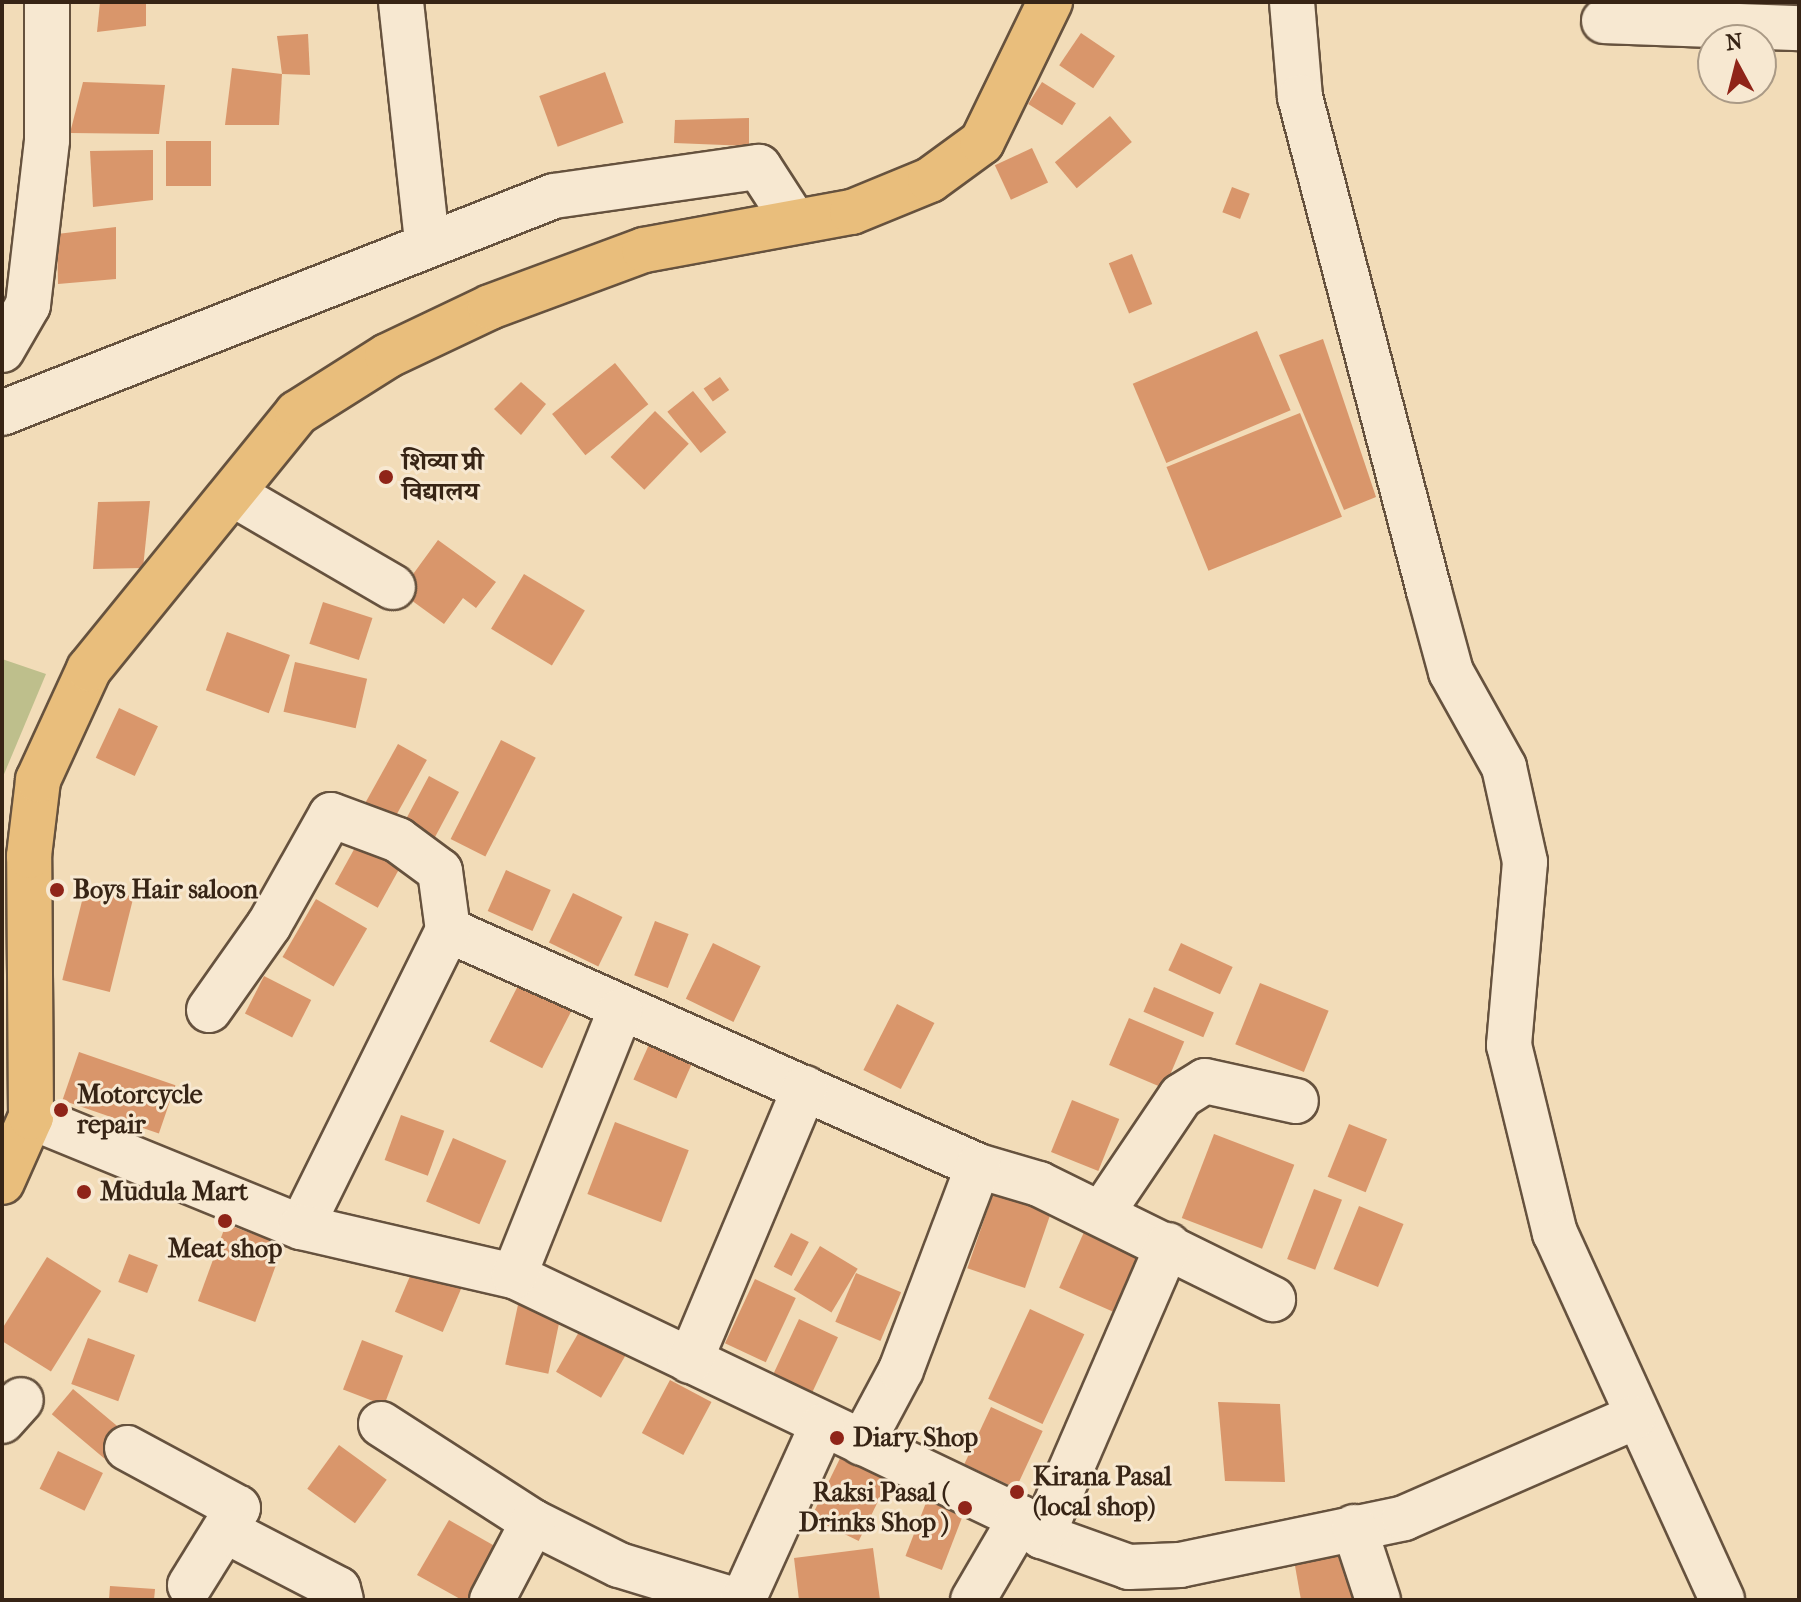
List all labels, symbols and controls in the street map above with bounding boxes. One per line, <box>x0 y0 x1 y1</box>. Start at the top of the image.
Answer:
north arrow <box>1697 24 1777 104</box>
text: N <box>1724 28 1744 56</box>
place label: शिव्या प्री विद्यालय <box>402 446 483 508</box>
marker: शिव्या प्री विद्यालय <box>377 468 395 486</box>
place label: Boys Hair saloon <box>73 874 258 906</box>
marker: Boys Hair saloon <box>48 881 66 899</box>
place label: Motorcycle repair <box>77 1079 203 1140</box>
marker: Motorcycle repair <box>52 1101 70 1119</box>
place label: Mudula Mart <box>100 1176 248 1208</box>
marker: Mudula Mart <box>75 1183 93 1201</box>
marker: Meat shop <box>216 1212 234 1230</box>
place label: Meat shop <box>168 1233 282 1265</box>
place label: Diary Shop <box>853 1422 978 1454</box>
marker: Diary Shop <box>828 1429 846 1447</box>
place label: Kirana Pasal (local shop) <box>1033 1461 1172 1522</box>
place label: Raksi Pasal ( Drinks Shop ) <box>799 1477 949 1538</box>
marker: Kirana Pasal (local shop) <box>1008 1483 1026 1501</box>
marker: Raksi Pasal ( Drinks Shop ) <box>956 1499 974 1517</box>

